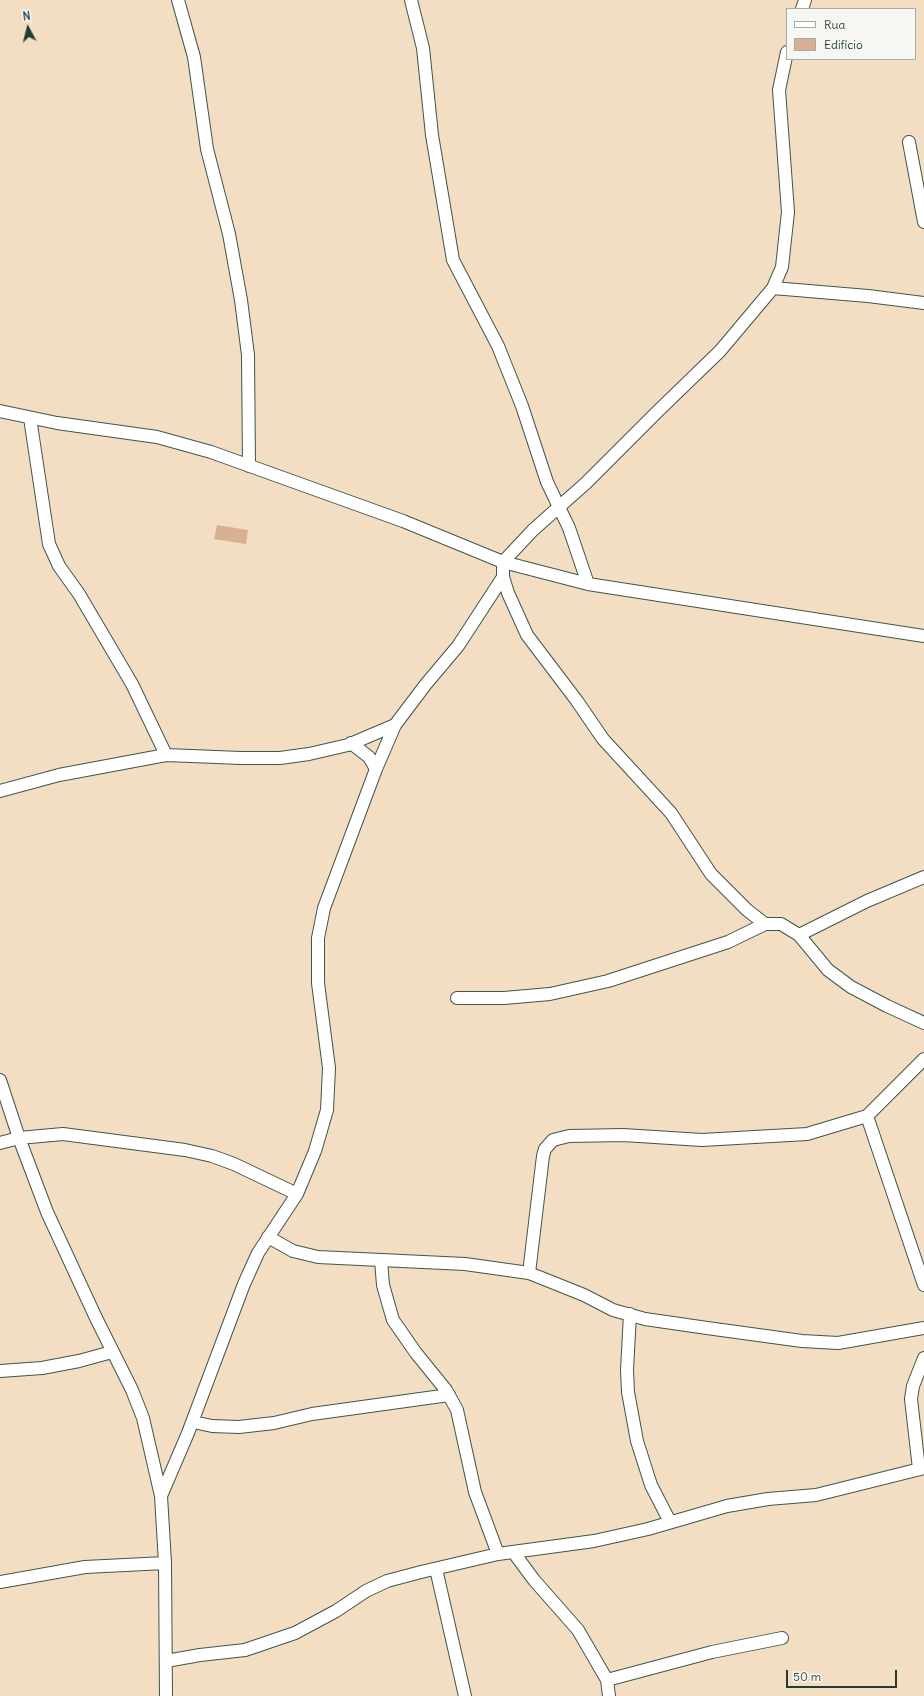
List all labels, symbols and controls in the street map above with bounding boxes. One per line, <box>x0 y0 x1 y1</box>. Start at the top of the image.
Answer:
north arrow <box>8 8 48 48</box>
legend <box>786 8 916 60</box>
text: N <box>22 9 31 24</box>
text: Rua <box>824 17 845 32</box>
text: Edifício <box>824 37 863 52</box>
scale bar <box>788 1662 899 1688</box>
text: 50 m <box>793 1669 821 1684</box>

